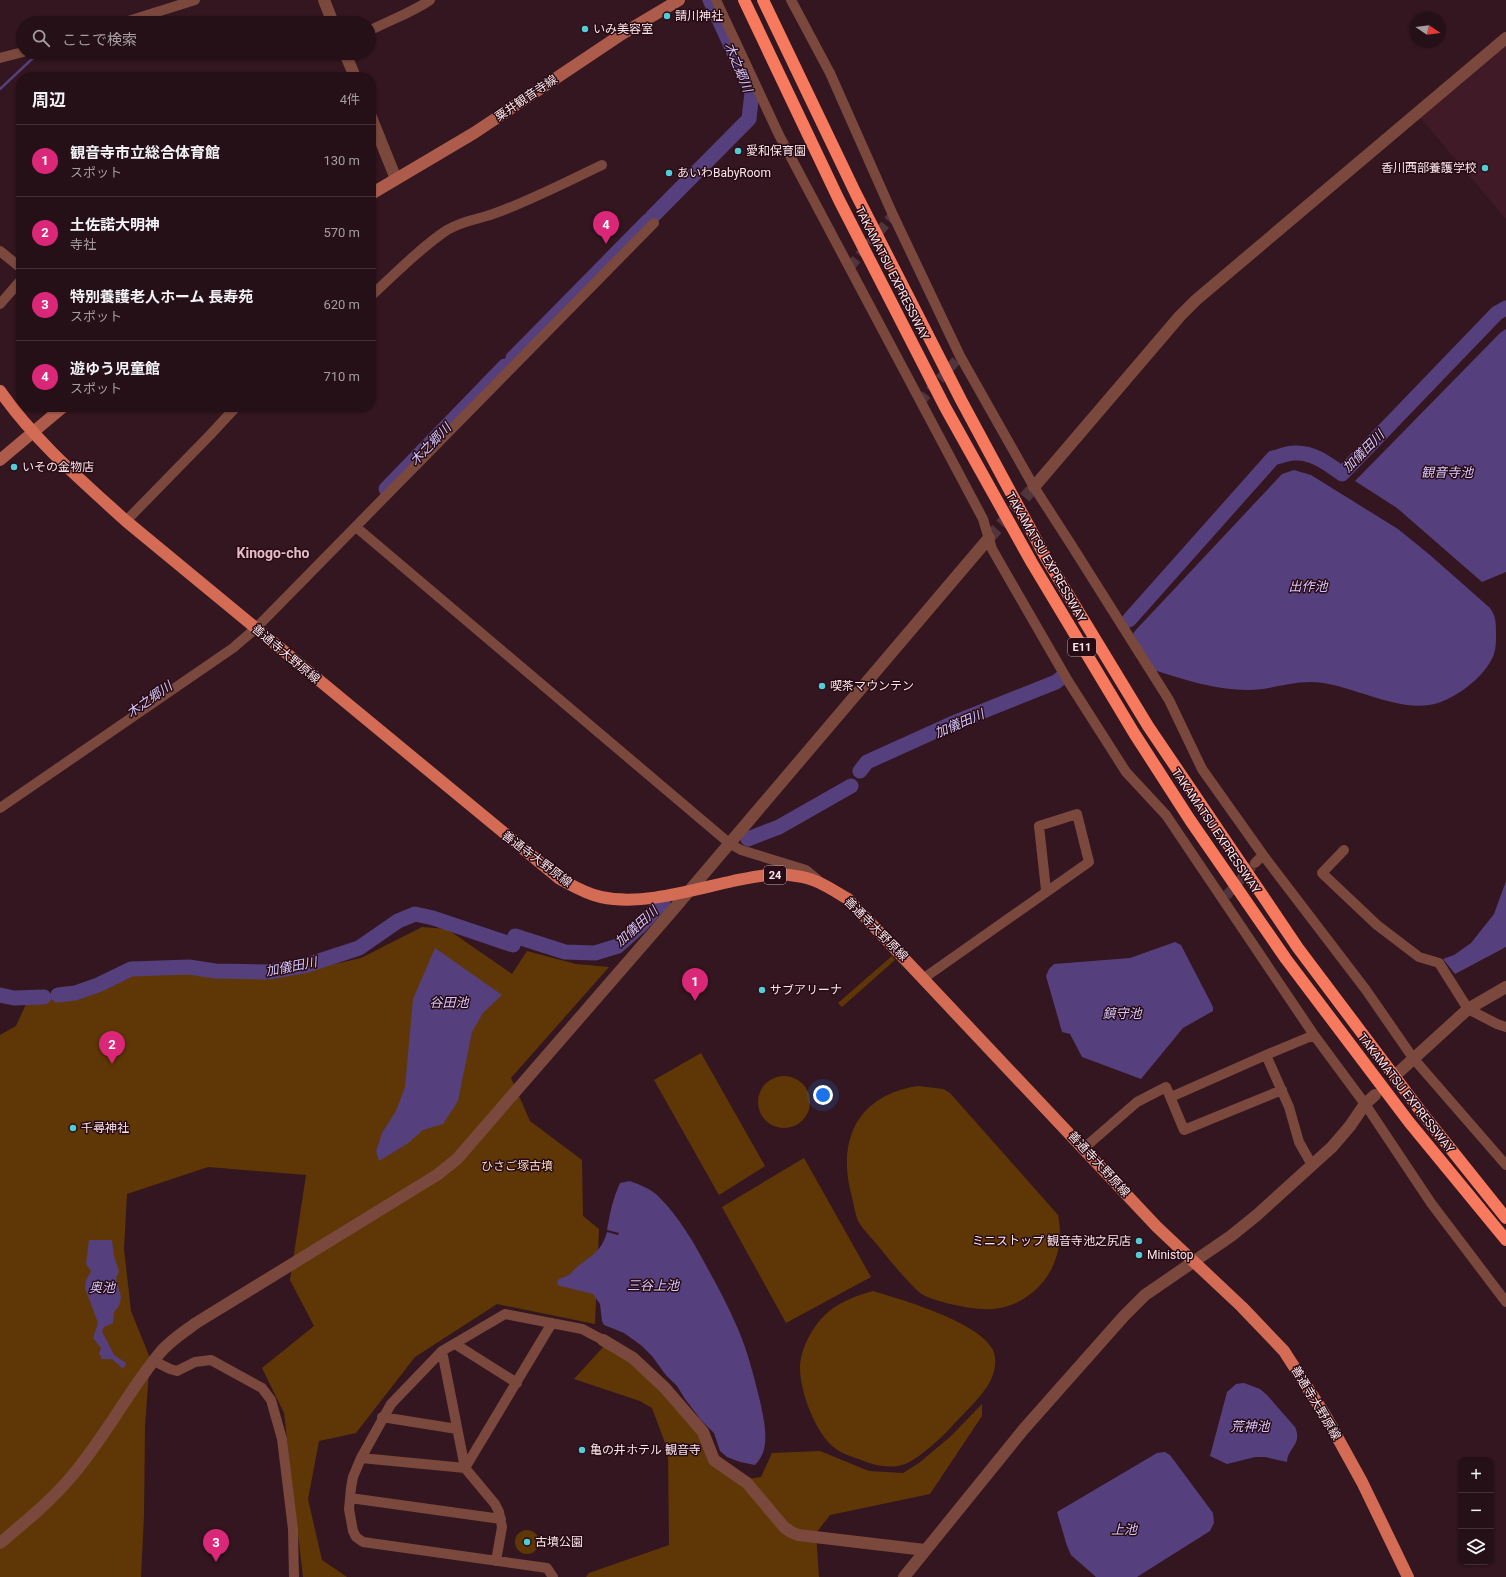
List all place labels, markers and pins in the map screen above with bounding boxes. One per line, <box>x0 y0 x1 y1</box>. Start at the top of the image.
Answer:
place label: 請川神社 <box>675 9 723 23</box>
marker: 請川神社 <box>662 11 672 21</box>
place label: いみ美容室 <box>593 22 653 36</box>
marker: いみ美容室 <box>580 24 590 34</box>
place label: 愛和保育園 <box>746 144 806 158</box>
marker: 愛和保育園 <box>733 146 743 156</box>
place label: 香川西部養護学校 <box>1381 161 1477 175</box>
marker: 香川西部養護学校 <box>1480 163 1490 173</box>
place label: あいわBabyRoom <box>677 166 771 180</box>
marker: あいわBabyRoom <box>664 168 674 178</box>
pin: 4 <box>593 211 619 244</box>
place label: いその金物店 <box>22 460 94 474</box>
marker: いその金物店 <box>9 462 19 472</box>
place label: 喫茶マウンテン <box>830 679 914 693</box>
marker: 喫茶マウンテン <box>817 681 827 691</box>
pin: 1 <box>682 968 708 1001</box>
place label: サブアリーナ <box>770 983 842 997</box>
marker: サブアリーナ <box>757 985 767 995</box>
pin: 2 <box>99 1031 125 1064</box>
place label: 千尋神社 <box>81 1121 129 1135</box>
marker: 千尋神社 <box>68 1123 78 1133</box>
place label: ミニストップ 観音寺池之尻店 <box>972 1234 1131 1248</box>
marker: ミニストップ 観音寺池之尻店 <box>1134 1236 1144 1246</box>
place label: Ministop <box>1147 1248 1194 1262</box>
marker: Ministop <box>1134 1250 1144 1260</box>
place label: 亀の井ホテル 観音寺 <box>590 1443 701 1457</box>
marker: 亀の井ホテル 観音寺 <box>577 1445 587 1455</box>
pin: 3 <box>203 1529 229 1562</box>
place label: 古墳公園 <box>535 1535 583 1549</box>
marker: 古墳公園 <box>522 1537 532 1547</box>

